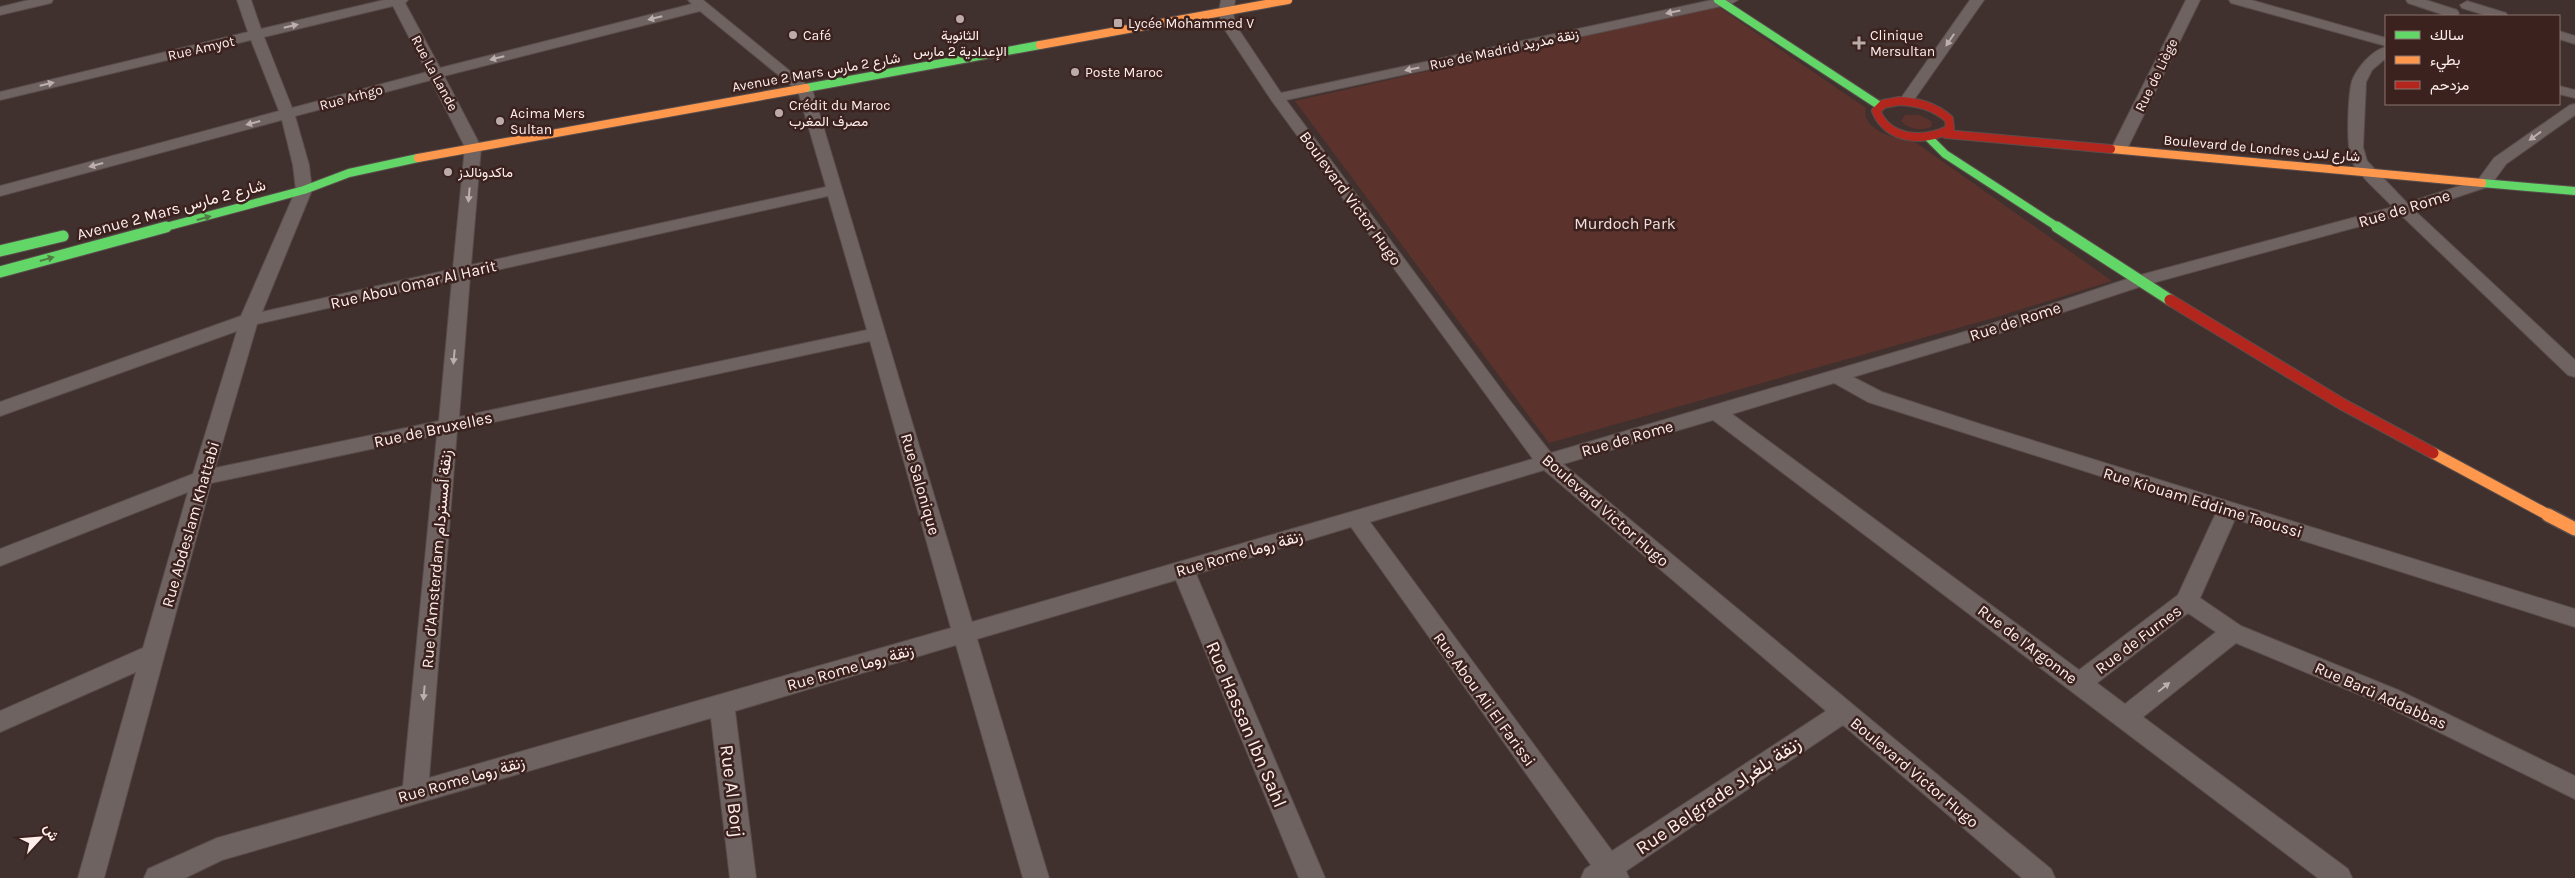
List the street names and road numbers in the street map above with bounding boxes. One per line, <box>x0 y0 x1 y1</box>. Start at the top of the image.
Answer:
street label: Rue de Madrid زنقة مدريد <box>1428 25 1580 74</box>
street label: Rue La Lande <box>407 32 462 114</box>
street label: Rue Amyot <box>166 33 236 64</box>
street label: Rue de Liège <box>2131 36 2181 115</box>
street label: Avenue 2 Mars شارع 2 مارس <box>731 49 902 98</box>
street label: Rue Arhgo <box>318 81 385 114</box>
street label: Boulevard Victor Hugo <box>1295 127 1406 269</box>
street label: Boulevard de Londres شارع لندن <box>2163 131 2361 168</box>
street label: Avenue 2 Mars شارع 2 مارس <box>75 175 268 246</box>
street label: Rue de Rome <box>2356 186 2452 231</box>
street label: Rue Abou Omar Al Harit <box>328 256 498 313</box>
street label: Rue de Rome <box>1967 298 2063 345</box>
street label: Rue de Bruxelles <box>372 408 494 451</box>
street label: Rue de Rome <box>1579 416 1675 461</box>
street label: Rue Salonique <box>897 431 944 537</box>
street label: Rue Abdeslam Khattabi <box>158 439 223 609</box>
street label: Rue d'Amsterdam زنقة أمستردام <box>417 449 457 669</box>
street label: Boulevard Victor Hugo <box>1538 450 1673 571</box>
street label: Rue Kiouam Eddime Taoussi <box>2101 463 2305 542</box>
street label: Rue Rome زنقة روما <box>1174 526 1305 582</box>
street label: Rue de l'Argonne <box>1974 601 2081 688</box>
street label: Rue de Furnes <box>2092 601 2185 678</box>
street label: Rue Abou Ali El Farissi <box>1430 629 1540 770</box>
street label: Rue Hassan Ibn Sahl <box>1201 638 1291 811</box>
street label: Rue Rome زنقة روما <box>785 640 916 696</box>
street label: Rue Barü Addabbas <box>2312 658 2450 733</box>
street label: Boulevard Victor Hugo <box>1847 713 1983 832</box>
street label: Rue Belgrade زنقة بلغراد <box>1632 732 1805 859</box>
street label: Rue Al Borj <box>715 744 749 839</box>
street label: Rue Rome زنقة روما <box>396 752 527 808</box>

